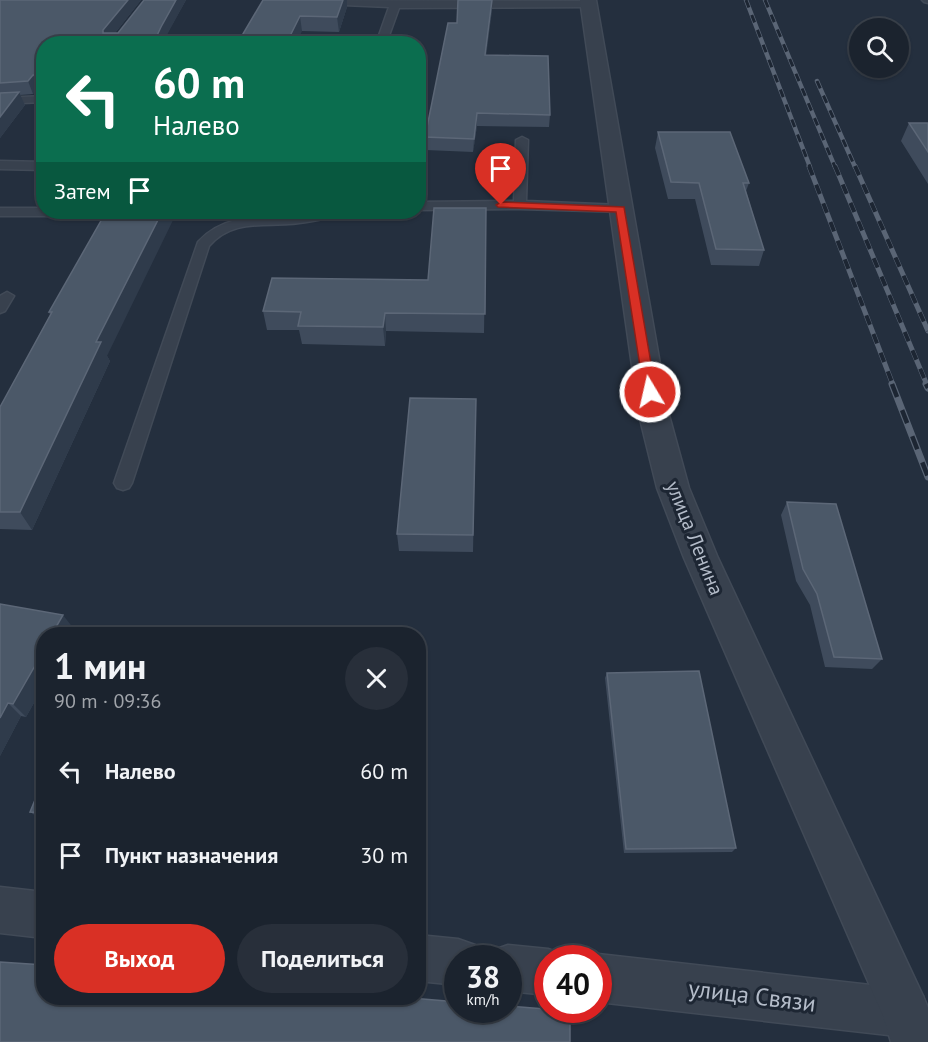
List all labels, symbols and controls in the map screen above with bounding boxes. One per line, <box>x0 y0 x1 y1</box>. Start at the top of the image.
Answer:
map controls <box>849 18 909 78</box>
button: search <box>849 18 909 78</box>
text: 60 m <box>153 55 245 110</box>
icon: left <box>54 60 132 138</box>
text: Налево <box>153 108 240 142</box>
pin <box>475 143 526 205</box>
icon: arrive <box>484 152 517 185</box>
icon: arrive <box>123 174 156 207</box>
text: Затем <box>54 177 111 205</box>
position arrow <box>618 360 682 424</box>
street label: улица Ленина <box>660 477 730 599</box>
text: 1 мин <box>54 642 146 689</box>
button: close <box>345 647 408 710</box>
text: 90 m · 09:36 <box>54 688 161 714</box>
icon: left <box>54 755 87 788</box>
text: Налево <box>105 757 176 785</box>
text: 60 m <box>360 757 408 785</box>
icon: arrive <box>54 839 87 872</box>
text: Пункт назначения <box>105 841 278 869</box>
text: 30 m <box>360 841 408 869</box>
button: Выход <box>54 924 225 993</box>
button: Поделиться <box>237 924 408 993</box>
speed limit sign: 40 <box>534 945 612 1023</box>
text: 38 <box>466 957 500 996</box>
street label: улица Связи <box>687 972 818 1019</box>
text: km/h <box>467 990 499 1009</box>

